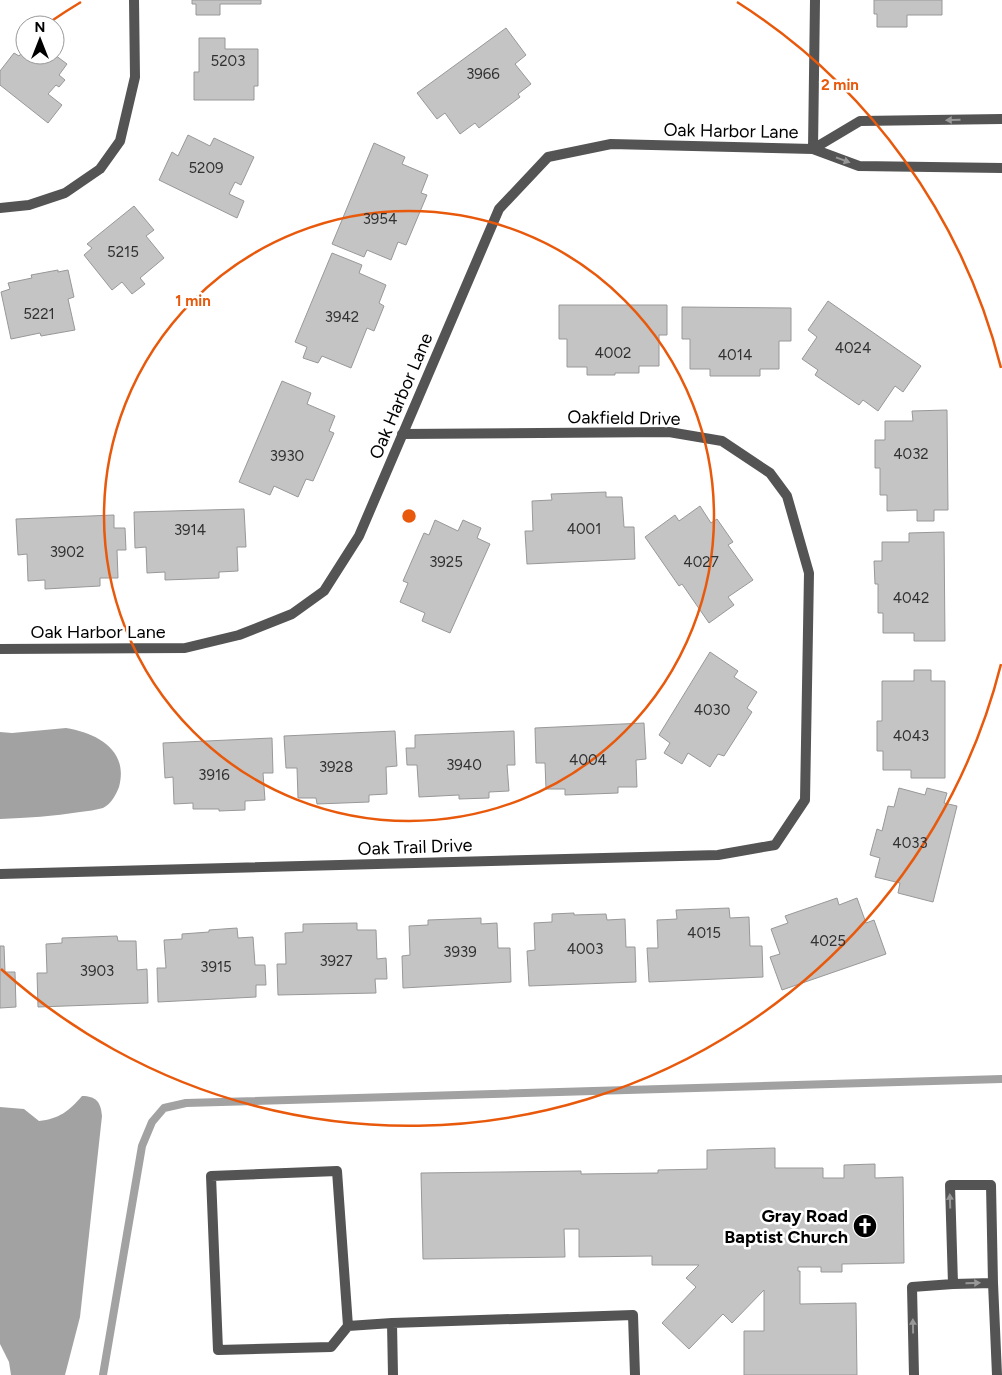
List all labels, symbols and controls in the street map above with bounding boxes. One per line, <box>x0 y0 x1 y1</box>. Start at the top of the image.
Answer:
north arrow <box>15 15 65 65</box>
text: N <box>35 19 45 36</box>
house number: 5203 <box>211 52 245 70</box>
house number: 3966 <box>466 65 500 83</box>
text: 2 min <box>821 76 859 94</box>
one-way arrow <box>945 116 961 124</box>
street label: Oak Harbor Lane <box>663 119 799 143</box>
one-way arrow <box>835 157 850 164</box>
house number: 5209 <box>188 159 224 177</box>
house number: 3954 <box>363 210 397 228</box>
house number: 5215 <box>107 243 139 261</box>
text: 1 min <box>175 292 211 310</box>
house number: 5221 <box>23 305 55 323</box>
house number: 3942 <box>325 308 359 326</box>
street label: Oak Harbor Lane <box>364 329 438 462</box>
house number: 4024 <box>835 339 871 357</box>
house number: 4002 <box>595 344 631 362</box>
house number: 4014 <box>718 346 752 364</box>
street label: Oakfield Drive <box>567 406 681 430</box>
house number: 4032 <box>893 445 929 463</box>
house number: 3930 <box>270 447 304 465</box>
centre of rings <box>400 507 418 525</box>
house number: 4001 <box>567 520 601 538</box>
house number: 3914 <box>174 521 206 539</box>
house number: 3902 <box>50 543 84 561</box>
house number: 3925 <box>429 553 463 571</box>
house number: 4027 <box>683 553 719 571</box>
house number: 4042 <box>893 589 929 607</box>
street label: Oak Harbor Lane <box>30 621 166 643</box>
house number: 4030 <box>694 701 730 719</box>
house number: 4043 <box>893 727 929 745</box>
house number: 4004 <box>569 751 607 769</box>
house number: 3940 <box>446 756 482 774</box>
house number: 3928 <box>319 758 353 776</box>
house number: 3916 <box>198 766 230 784</box>
street label: Oak Trail Drive <box>357 834 473 860</box>
house number: 4033 <box>892 834 928 852</box>
house number: 4015 <box>687 924 721 942</box>
house number: 4025 <box>810 932 846 950</box>
house number: 4003 <box>567 940 603 958</box>
house number: 3939 <box>443 943 477 961</box>
house number: 3927 <box>319 952 353 970</box>
house number: 3915 <box>200 958 232 976</box>
house number: 3903 <box>80 962 114 980</box>
one-way arrow <box>946 1193 954 1209</box>
place label: Gray Road Baptist Church <box>724 1205 848 1248</box>
church icon: Gray Road Baptist Church <box>852 1213 878 1239</box>
one-way arrow <box>965 1279 981 1287</box>
one-way arrow <box>909 1318 917 1334</box>

